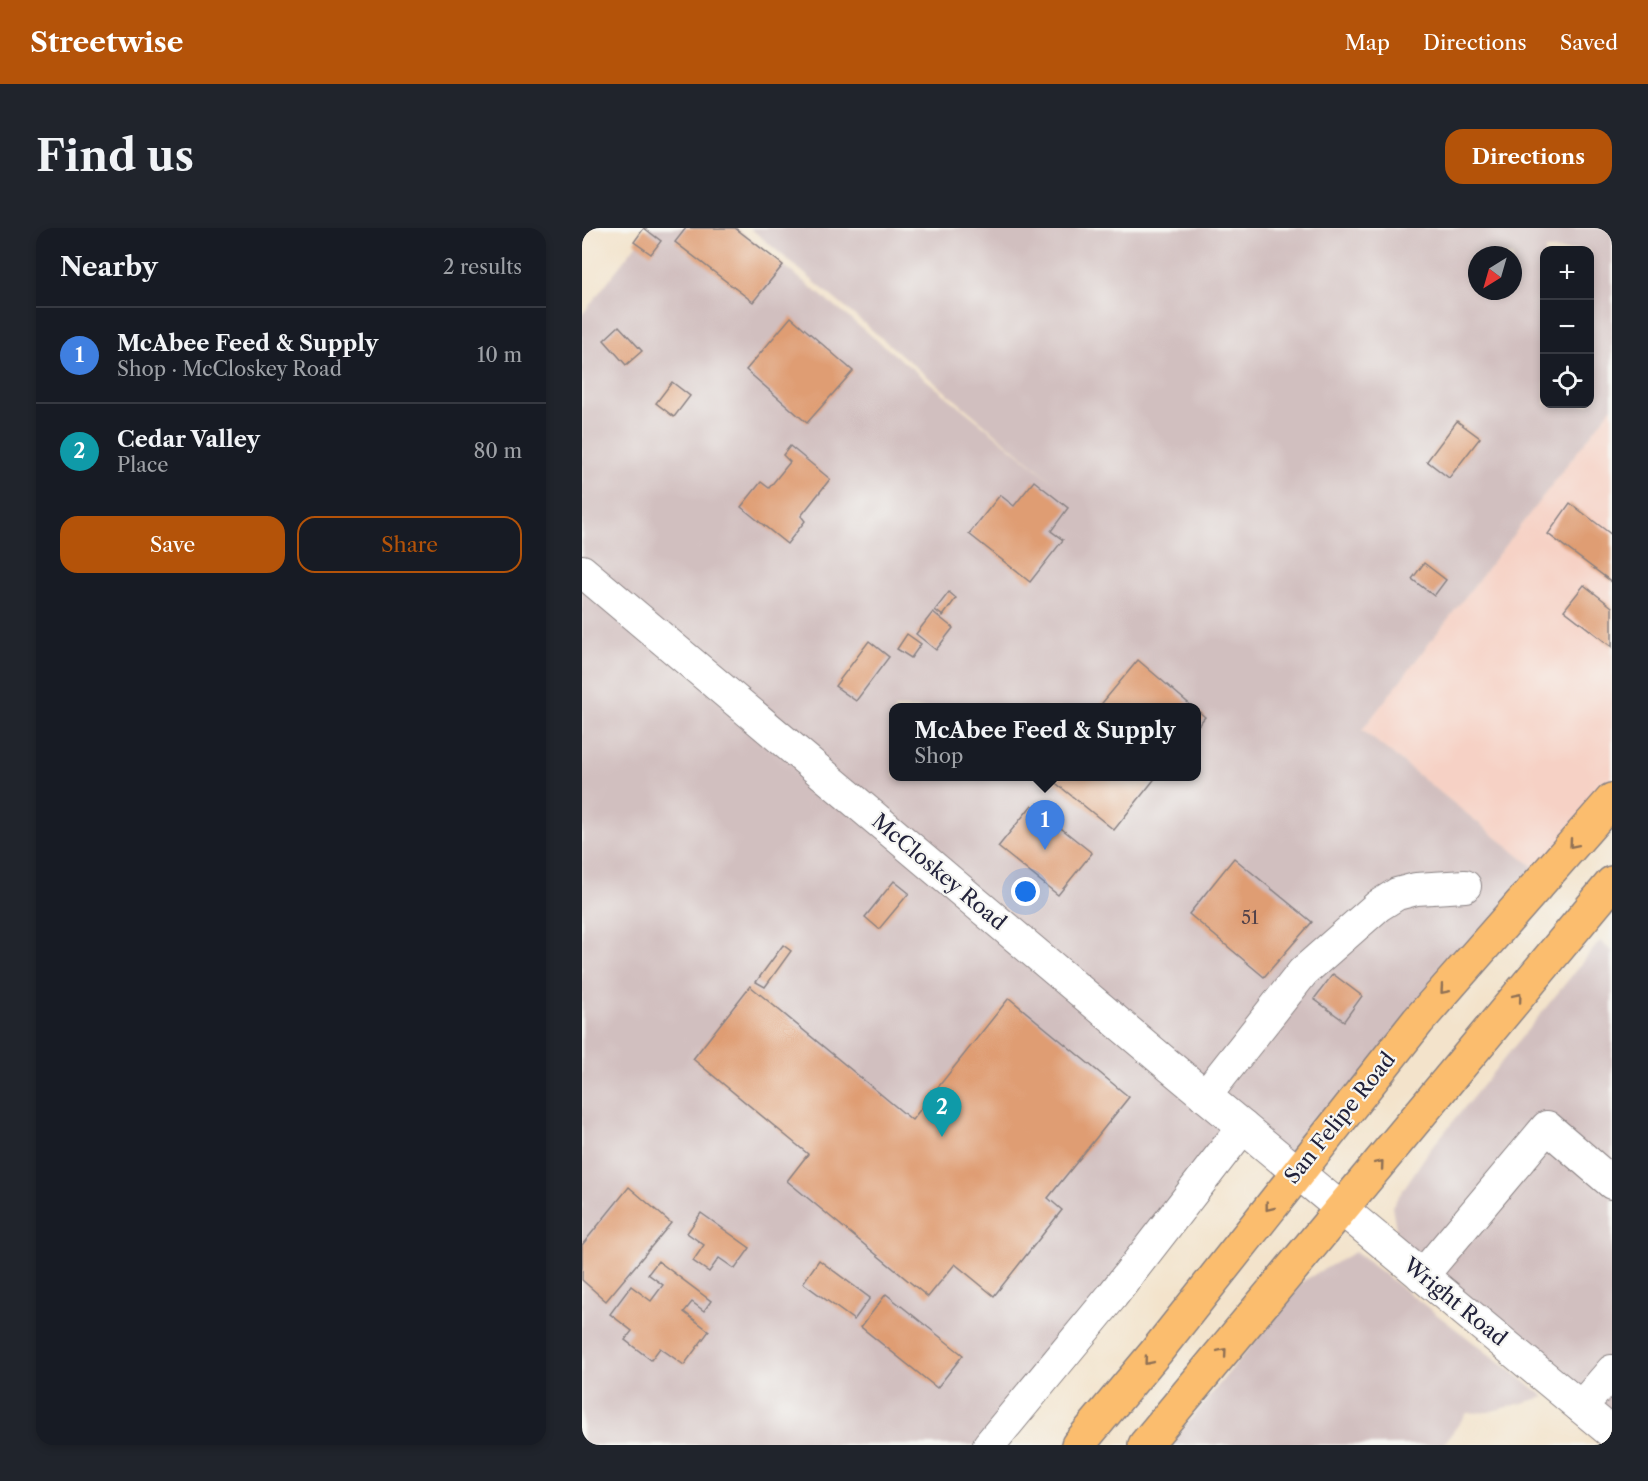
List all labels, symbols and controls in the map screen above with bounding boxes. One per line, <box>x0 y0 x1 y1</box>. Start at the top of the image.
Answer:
text: Streetwise <box>30 25 184 59</box>
text: Map <box>1345 30 1390 55</box>
text: Directions <box>1423 30 1527 55</box>
text: Saved <box>1560 30 1618 55</box>
button: Directions <box>1445 129 1612 184</box>
text: Find us <box>36 130 194 182</box>
north arrow <box>1468 246 1522 300</box>
map controls <box>1540 246 1594 408</box>
button: + <box>1540 246 1594 300</box>
text: Nearby <box>60 251 158 283</box>
text: 2 results <box>443 255 522 279</box>
button: − <box>1540 300 1594 354</box>
text: McAbee Feed & Supply <box>117 330 378 357</box>
text: 1 <box>75 343 84 367</box>
text: 10 m <box>477 343 522 367</box>
button: locate <box>1540 354 1594 408</box>
text: Shop · McCloskey Road <box>117 357 342 381</box>
text: Cedar Valley <box>117 426 260 453</box>
text: 2 <box>74 439 85 463</box>
text: 80 m <box>474 439 522 463</box>
text: Place <box>117 453 168 477</box>
button: Save <box>60 516 285 573</box>
button: Share <box>297 516 522 573</box>
popup <box>889 703 1201 781</box>
text: McAbee Feed & Supply <box>914 717 1176 744</box>
text: Shop <box>914 744 963 768</box>
pin: 1 <box>1026 800 1064 850</box>
street label: McCloskey Road <box>867 808 1012 935</box>
one-way arrow <box>1569 837 1580 848</box>
your location <box>1011 877 1040 906</box>
house number: 51 <box>1241 907 1259 929</box>
one-way arrow <box>1440 984 1451 994</box>
one-way arrow <box>1510 993 1521 1004</box>
street label: San Felipe Road <box>1279 1047 1400 1188</box>
pin: 2 <box>922 1088 962 1137</box>
one-way arrow <box>1372 1160 1383 1171</box>
one-way arrow <box>1265 1201 1276 1212</box>
street label: Wright Road <box>1398 1252 1512 1351</box>
one-way arrow <box>1216 1348 1227 1359</box>
one-way arrow <box>1145 1354 1156 1365</box>

